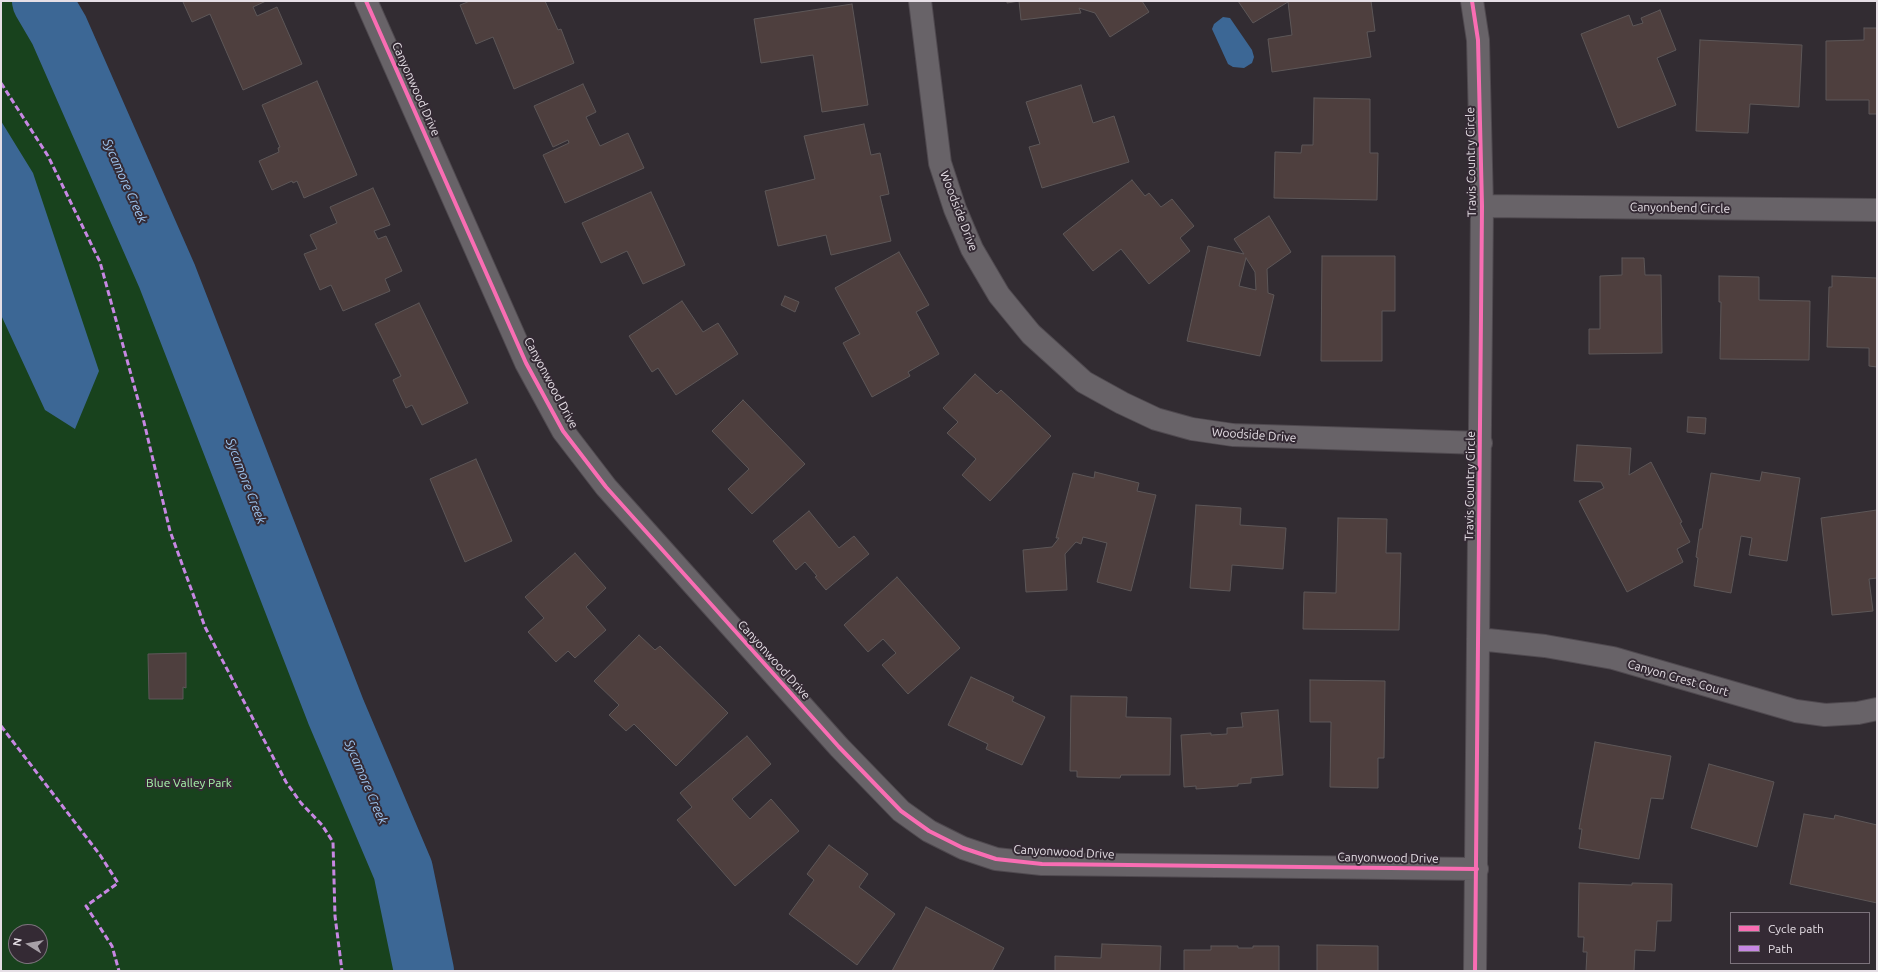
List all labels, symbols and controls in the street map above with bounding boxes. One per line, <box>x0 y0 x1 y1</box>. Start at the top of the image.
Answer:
street label: Canyonwood Drive <box>389 40 443 138</box>
street label: Travis Country Circle <box>1463 107 1479 217</box>
water label: Sycamore Creek <box>99 136 151 226</box>
street label: Woodside Drive <box>937 169 981 253</box>
street label: Canyonbend Circle <box>1630 200 1730 216</box>
street label: Canyonwood Drive <box>521 335 581 431</box>
street label: Woodside Drive <box>1211 425 1297 445</box>
street label: Travis Country Circle <box>1462 431 1478 541</box>
water label: Sycamore Creek <box>222 436 270 526</box>
street label: Canyonwood Drive <box>735 618 813 702</box>
street label: Canyon Crest Court <box>1626 657 1730 699</box>
water label: Sycamore Creek <box>341 737 391 827</box>
park label: Blue Valley Park <box>146 776 232 790</box>
street label: Canyonwood Drive <box>1013 842 1115 862</box>
street label: Canyonwood Drive <box>1337 850 1439 866</box>
legend <box>1730 912 1870 964</box>
text: Cycle path <box>1768 922 1824 935</box>
north arrow <box>8 924 48 964</box>
text: N <box>11 937 24 947</box>
text: Path <box>1768 942 1793 955</box>

